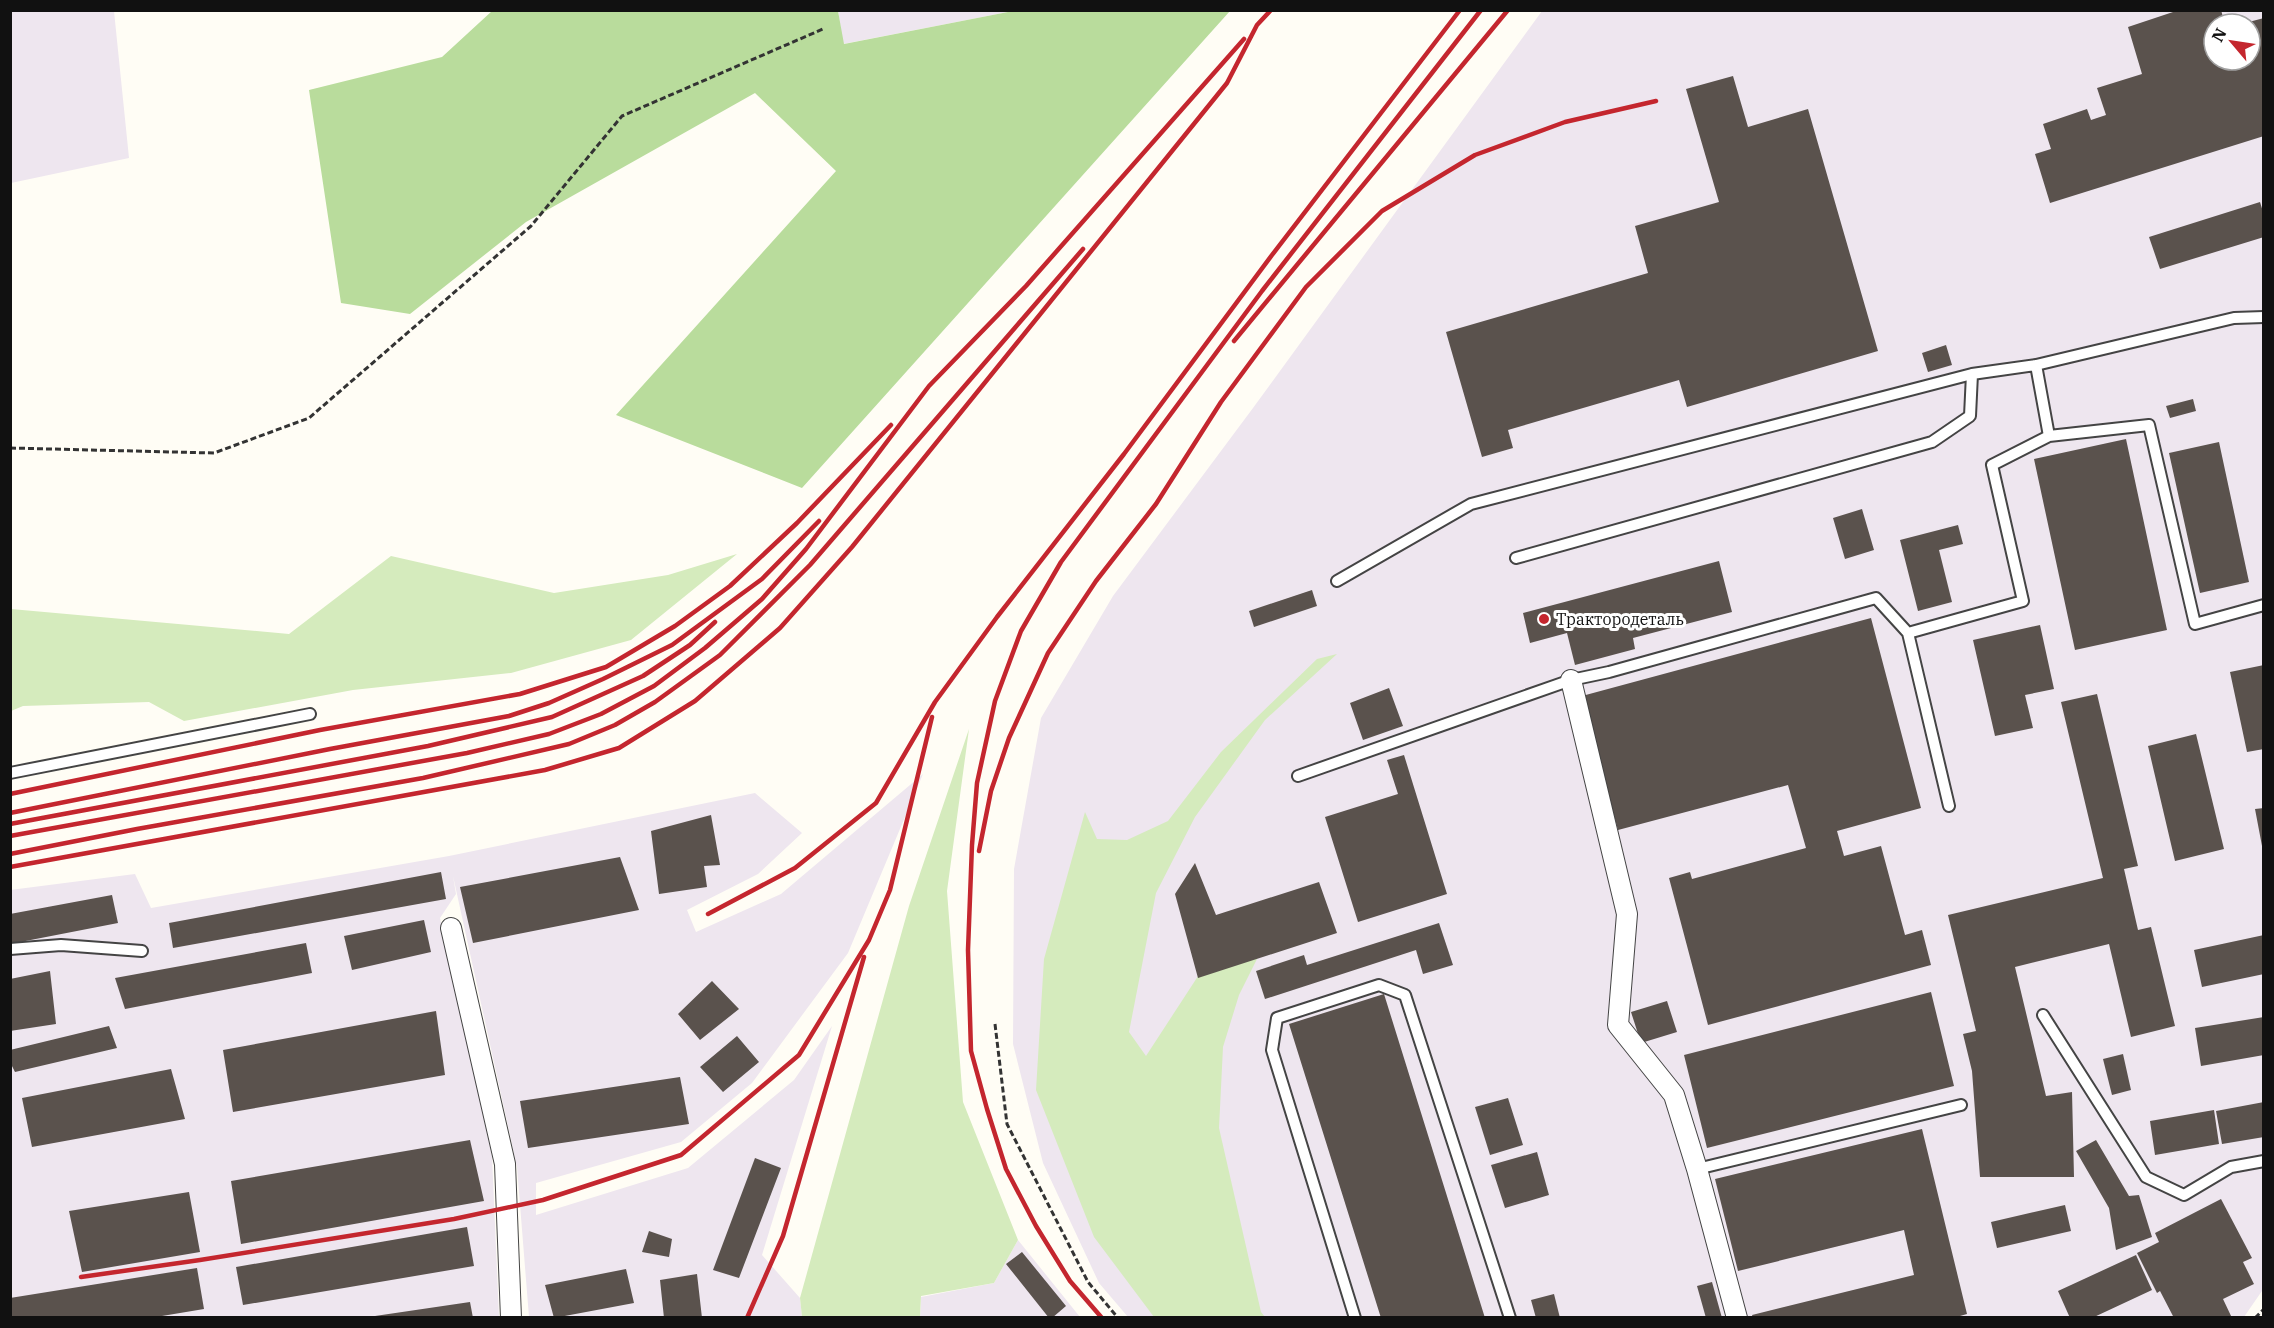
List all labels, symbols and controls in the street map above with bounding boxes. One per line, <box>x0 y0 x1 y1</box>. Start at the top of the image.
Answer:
north arrow <box>2202 12 2262 72</box>
text: N <box>2207 24 2231 45</box>
place label: Трактородеталь <box>1556 609 1684 629</box>
marker: Трактородеталь <box>1537 612 1551 626</box>

